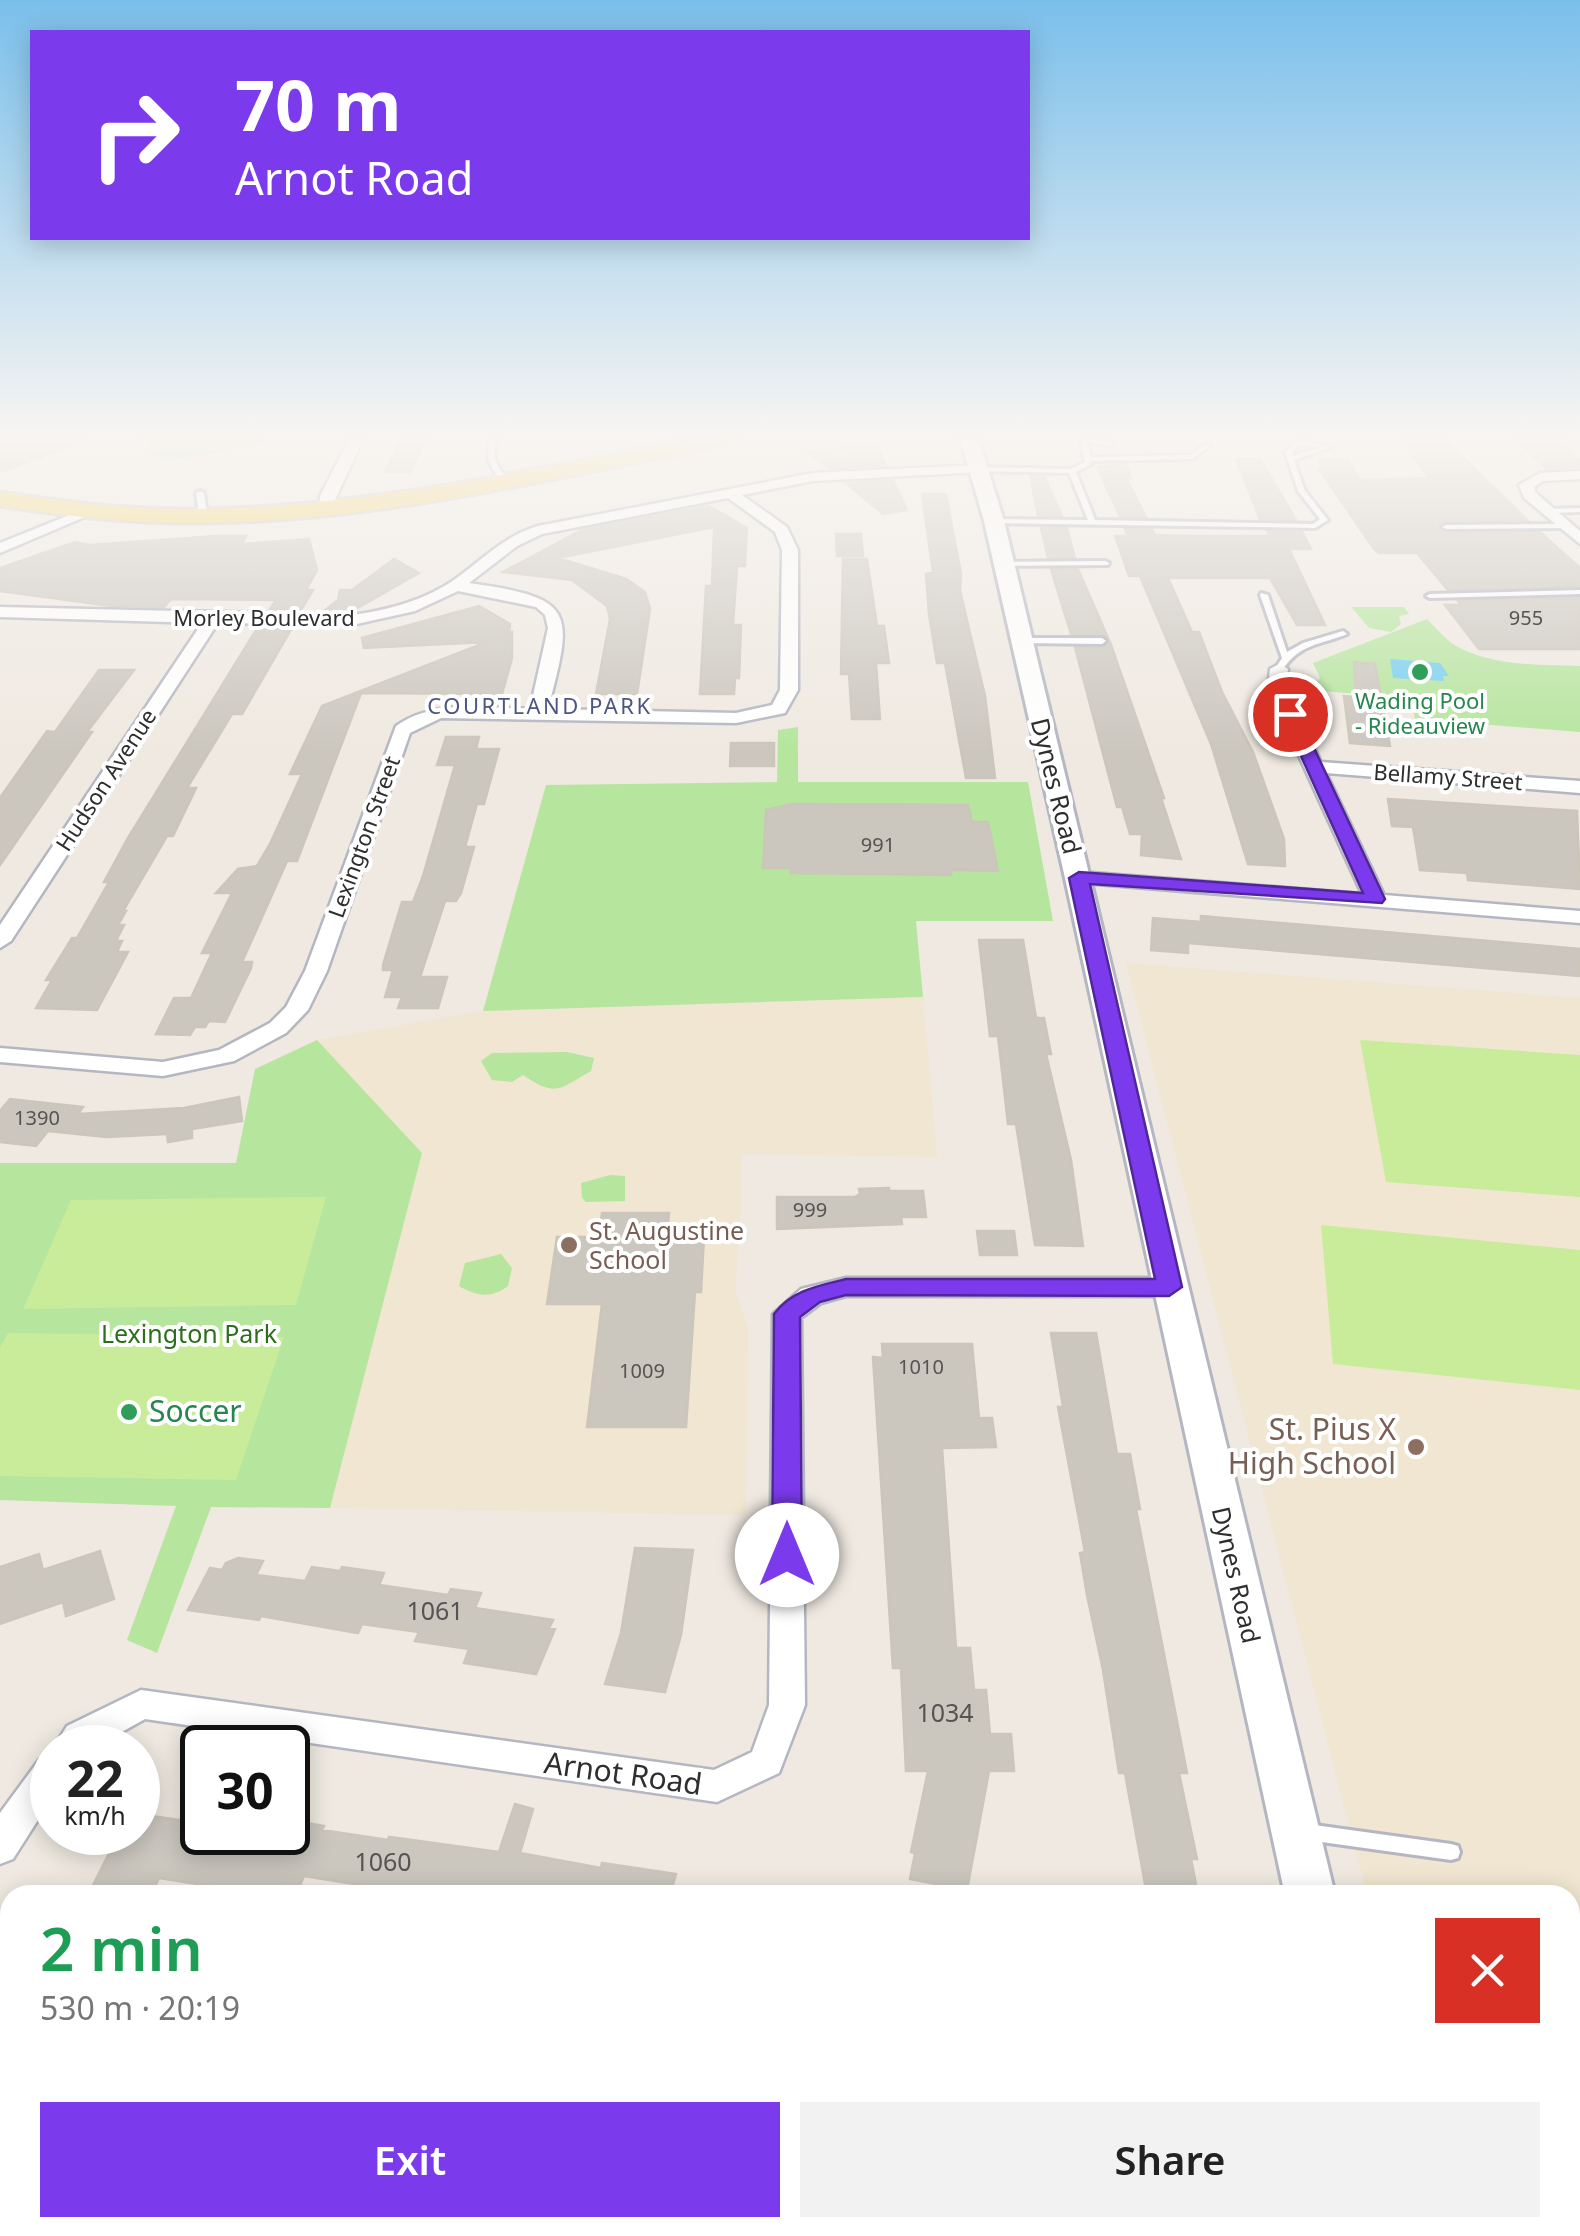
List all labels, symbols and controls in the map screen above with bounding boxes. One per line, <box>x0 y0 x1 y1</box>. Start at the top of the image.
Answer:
text: 70 m <box>235 56 402 152</box>
icon: right <box>70 70 200 200</box>
text: Arnot Road <box>235 147 473 208</box>
street label: Morley Boulevard <box>173 602 355 632</box>
house number: 955 <box>1509 604 1543 631</box>
marker: Wading Pool - Rideauview <box>1409 661 1431 683</box>
pin <box>1248 672 1333 757</box>
place label: Wading Pool - Rideauview <box>1355 685 1486 740</box>
icon: arrive <box>1263 687 1318 742</box>
district label: COURTLAND PARK <box>427 690 653 720</box>
street label: Hudson Avenue <box>48 703 162 856</box>
street label: Dynes Road <box>1024 714 1090 857</box>
street label: Lexington Street <box>320 752 406 922</box>
street label: Bellamy Street <box>1373 756 1524 796</box>
house number: 991 <box>861 831 895 858</box>
house number: 1390 <box>14 1104 60 1131</box>
house number: 999 <box>793 1196 827 1223</box>
place label: St. Augustine School <box>589 1213 744 1276</box>
marker: St. Augustine School <box>558 1234 580 1256</box>
park label: Lexington Park <box>101 1316 278 1350</box>
house number: 1010 <box>898 1353 944 1380</box>
house number: 1009 <box>619 1357 665 1384</box>
place label: Soccer <box>149 1390 242 1431</box>
marker: Soccer <box>118 1401 140 1423</box>
place label: St. Pius X High School <box>1228 1408 1396 1483</box>
marker: St. Pius X High School <box>1405 1436 1427 1458</box>
position arrow <box>735 1503 839 1607</box>
street label: Dynes Road <box>1205 1503 1269 1646</box>
house number: 1061 <box>406 1593 464 1627</box>
house number: 1034 <box>916 1695 974 1729</box>
speed limit sign: 30 <box>180 1725 310 1855</box>
street label: Arnot Road <box>542 1741 705 1804</box>
text: 22 <box>66 1744 124 1812</box>
text: km/h <box>64 1798 126 1832</box>
house number: 1060 <box>354 1844 412 1878</box>
text: 2 min <box>40 1907 203 1989</box>
button: close <box>1435 1918 1540 2023</box>
text: 530 m · 20:19 <box>40 1986 240 2029</box>
button: Exit <box>40 2102 780 2217</box>
button: Share <box>800 2102 1540 2217</box>

